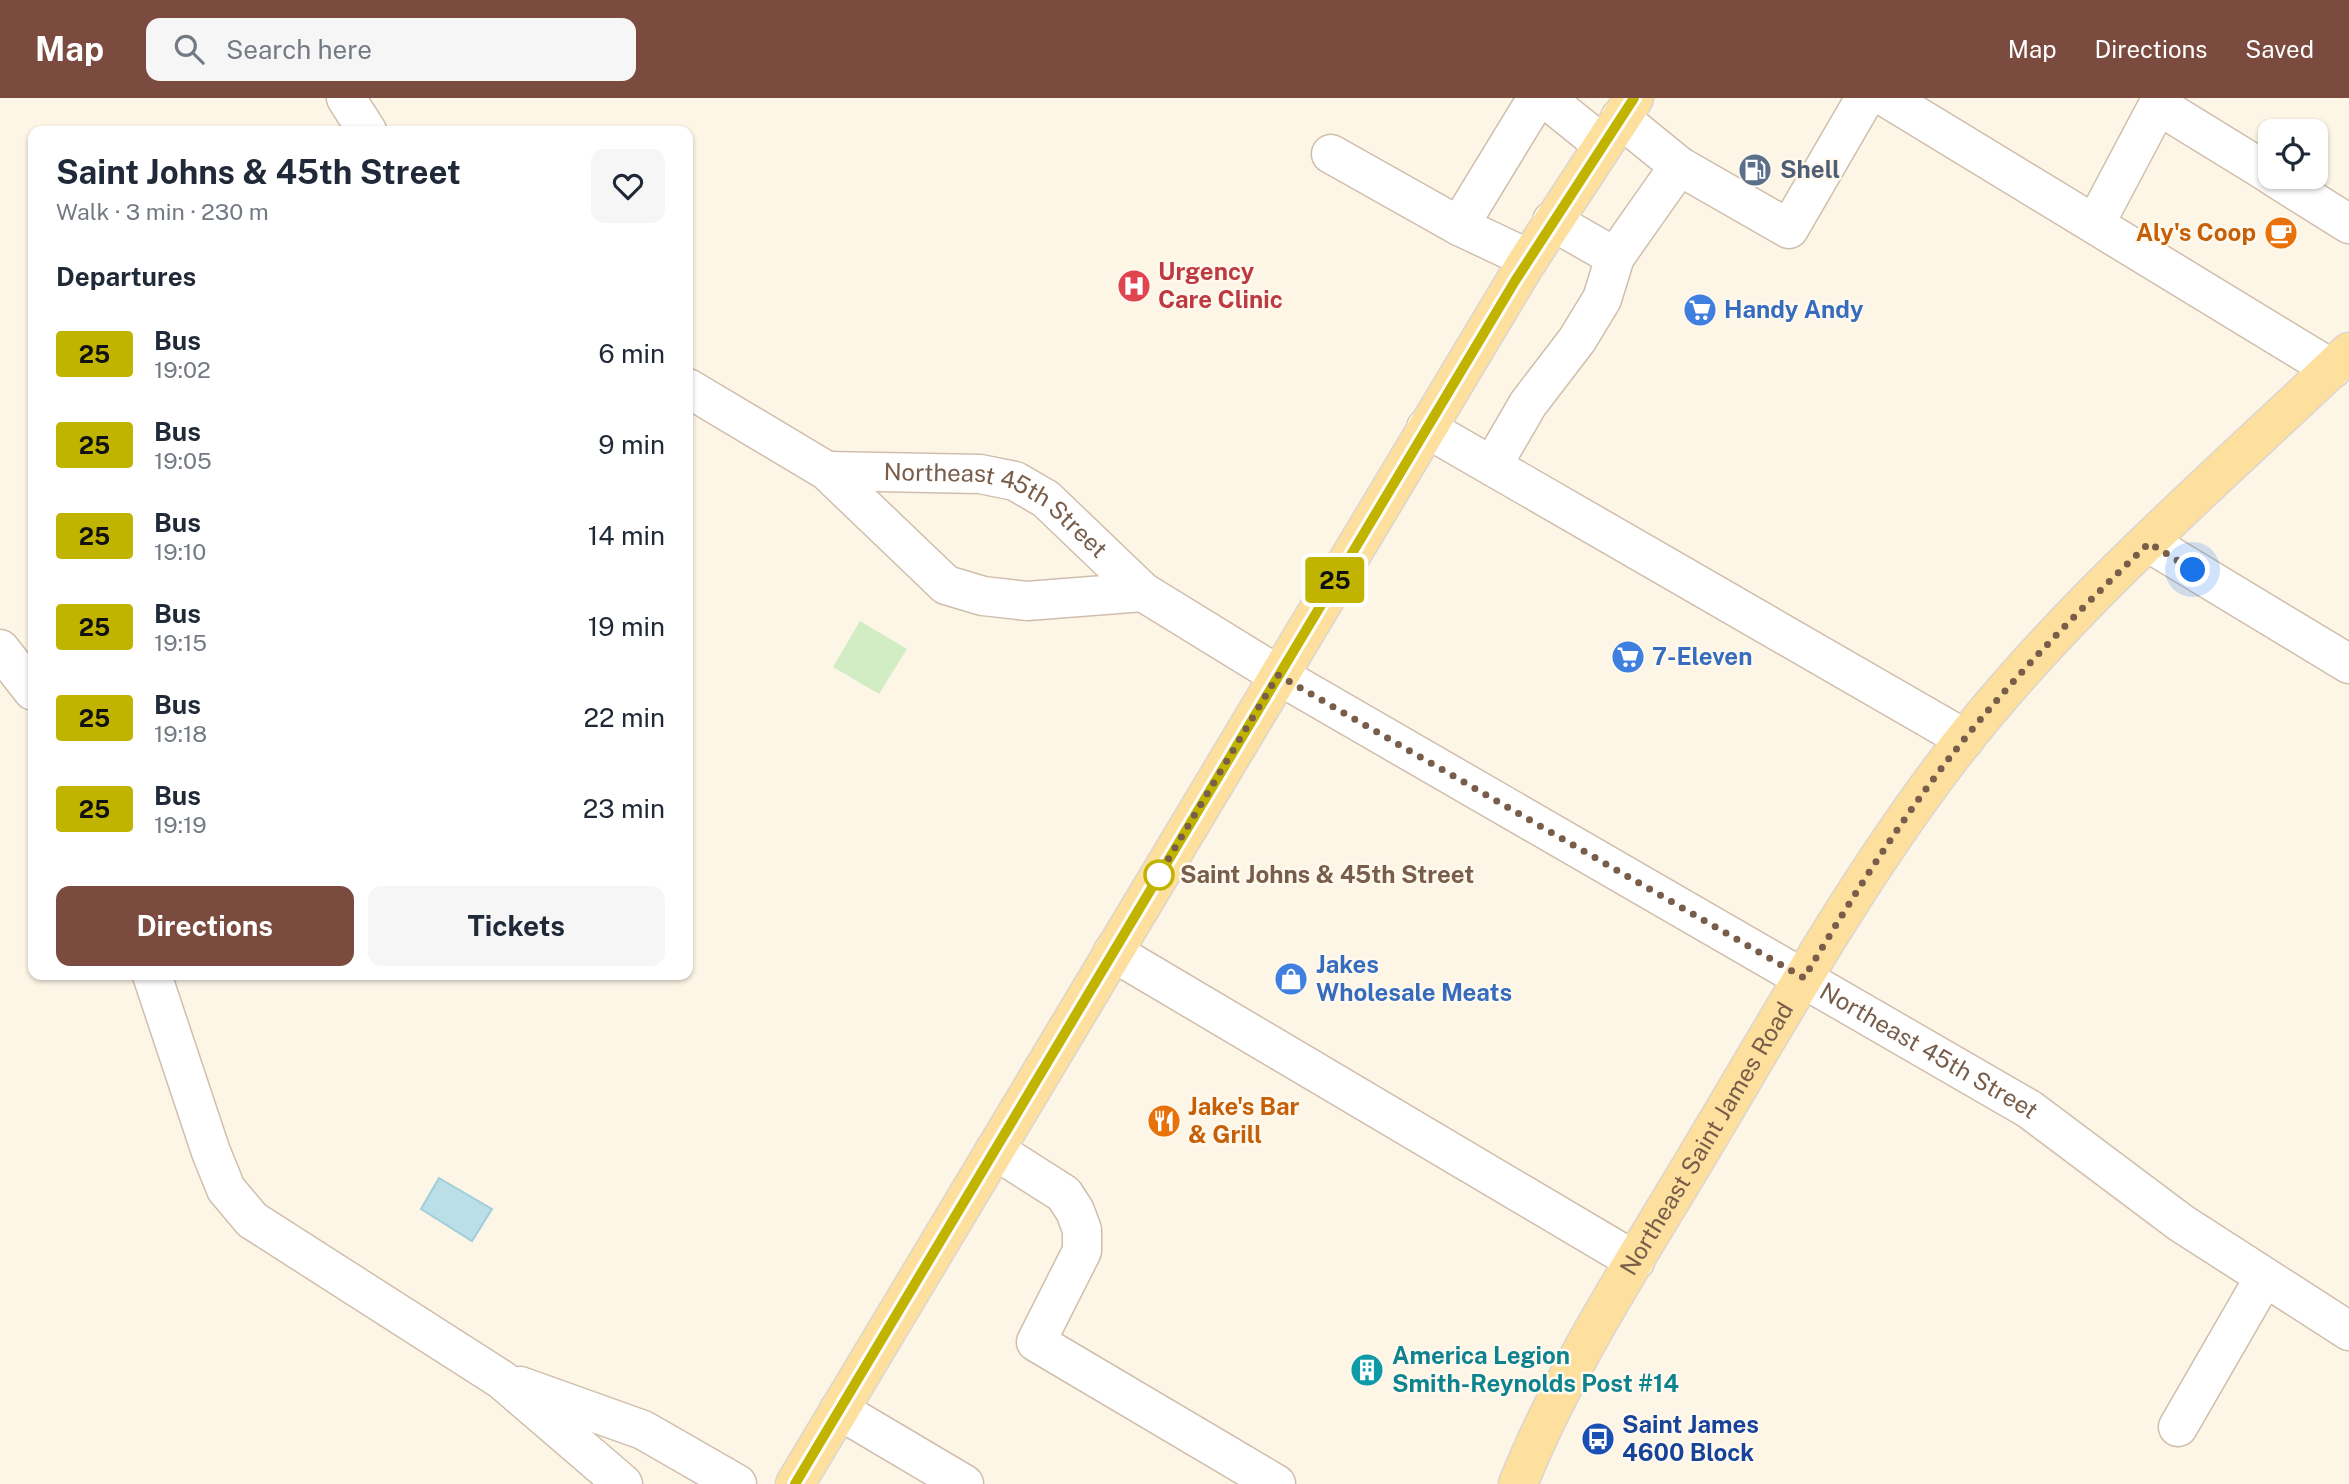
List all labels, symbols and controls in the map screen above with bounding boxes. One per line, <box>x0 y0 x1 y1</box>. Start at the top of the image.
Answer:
search box <box>146 18 636 81</box>
text: Map <box>35 30 104 68</box>
icon: search <box>170 30 208 68</box>
text: Search here <box>226 34 372 65</box>
text: Map <box>2008 35 2057 63</box>
text: Directions <box>2095 35 2207 63</box>
text: Saved <box>2245 35 2314 63</box>
map controls <box>2258 119 2328 189</box>
button: locate <box>2258 119 2328 189</box>
button: heart <box>591 149 665 223</box>
fuel station icon: Shell <box>1736 151 1774 189</box>
text: Saint Johns & 45th Street <box>56 153 461 191</box>
place label: Shell <box>1780 155 1840 183</box>
text: Walk · 3 min · 230 m <box>56 198 269 225</box>
cafe icon: Aly's Coop <box>2262 214 2300 252</box>
place label: Aly's Coop <box>2136 218 2256 246</box>
place label: Urgency Care Clinic <box>1158 257 1283 313</box>
text: Departures <box>56 261 196 292</box>
hospital icon: Urgency Care Clinic <box>1115 267 1153 305</box>
supermarket icon: Handy Andy <box>1681 291 1719 329</box>
place label: Handy Andy <box>1724 295 1864 323</box>
text: Bus <box>154 325 201 356</box>
text: 6 min <box>598 338 665 369</box>
text: 25 <box>79 340 110 368</box>
text: 19:02 <box>154 356 211 383</box>
text: Bus <box>154 416 201 447</box>
text: 9 min <box>598 429 665 460</box>
text: 25 <box>79 431 110 459</box>
text: 19:05 <box>154 447 212 474</box>
street label: Northeast 45th Street <box>883 457 1113 563</box>
text: Bus <box>154 507 201 538</box>
text: 14 min <box>588 520 665 551</box>
text: 25 <box>79 522 110 550</box>
text: 19:10 <box>154 538 206 565</box>
your location <box>2175 552 2210 587</box>
line badge: 25 <box>1304 557 1366 603</box>
text: 25 <box>1319 566 1351 594</box>
text: Bus <box>154 598 201 629</box>
text: 19 min <box>588 611 665 642</box>
text: 25 <box>79 613 110 641</box>
text: 19:15 <box>154 629 207 656</box>
supermarket icon: 7-Eleven <box>1609 638 1647 676</box>
place label: 7-Eleven <box>1652 642 1752 670</box>
text: Bus <box>154 689 201 720</box>
text: 22 min <box>584 702 665 733</box>
text: 25 <box>79 704 110 732</box>
text: 19:18 <box>154 720 207 747</box>
text: Bus <box>154 780 201 811</box>
text: 23 min <box>583 793 665 824</box>
text: 25 <box>79 795 110 823</box>
text: 19:19 <box>154 811 207 838</box>
marker: Saint Johns & 45th Street <box>1144 860 1174 890</box>
place label: Saint Johns & 45th Street <box>1180 860 1474 888</box>
button: Directions <box>56 886 354 966</box>
button: Tickets <box>368 886 665 966</box>
place label: Jakes Wholesale Meats <box>1316 950 1512 1006</box>
shop icon: Jakes Wholesale Meats <box>1272 960 1310 998</box>
street label: Northeast 45th Street <box>1815 976 2044 1124</box>
street label: Northeast Saint James Road <box>1614 997 1798 1280</box>
place label: Jake's Bar & Grill <box>1188 1092 1300 1148</box>
restaurant icon: Jake's Bar & Grill <box>1145 1102 1183 1140</box>
place label: America Legion Smith-Reynolds Post #14 <box>1392 1341 1679 1397</box>
building icon: America Legion Smith-Reynolds Post #14 <box>1348 1351 1386 1389</box>
place label: Saint James 4600 Block <box>1622 1410 1759 1466</box>
bus stop icon: Saint James 4600 Block <box>1579 1420 1617 1458</box>

